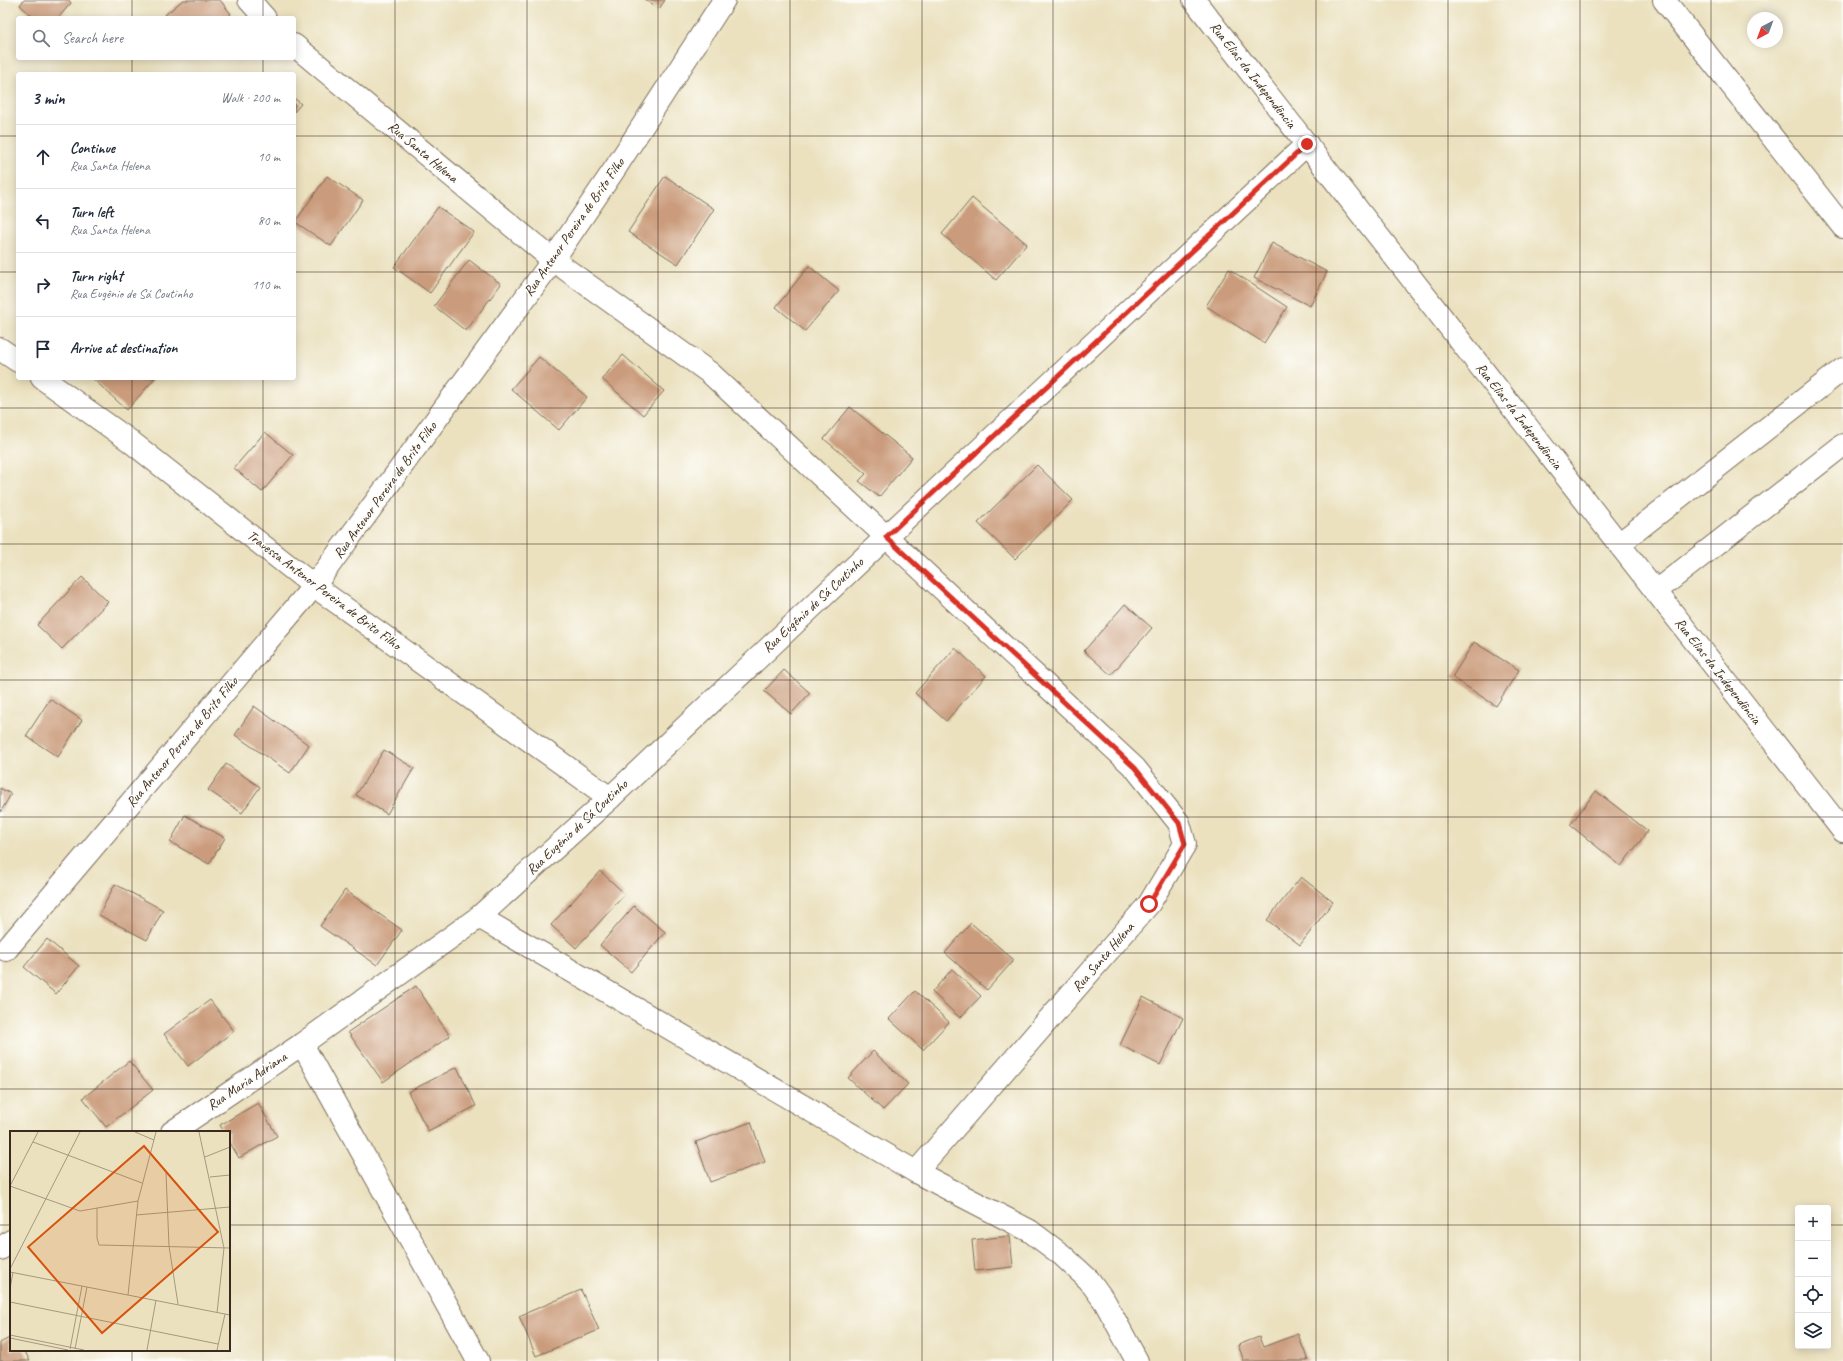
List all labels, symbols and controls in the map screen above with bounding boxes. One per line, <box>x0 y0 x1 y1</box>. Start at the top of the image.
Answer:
north arrow <box>1747 12 1783 48</box>
search box <box>16 16 296 60</box>
street label: Rua Elias da Independência <box>1206 19 1301 133</box>
icon: search <box>30 27 52 49</box>
text: Search here <box>62 29 123 48</box>
text: 3 min <box>32 88 65 109</box>
text: Walk · 200 m <box>221 90 280 106</box>
street label: Rua Santa Helena <box>385 118 462 187</box>
route end <box>1298 135 1316 153</box>
text: Continue <box>70 139 115 158</box>
icon: ahead <box>32 146 54 168</box>
text: 10 m <box>258 149 280 165</box>
street label: Rua Antenor Pereira de Brito Filho <box>520 154 629 299</box>
text: Rua Santa Helena <box>70 158 150 174</box>
text: Turn left <box>70 203 113 222</box>
icon: left <box>32 210 54 232</box>
text: 80 m <box>258 213 280 229</box>
text: Rua Santa Helena <box>70 222 150 238</box>
text: Turn right <box>70 267 123 286</box>
icon: right <box>32 274 54 296</box>
text: 110 m <box>252 277 280 293</box>
text: Rua Eugênio de Sá Coutinho <box>70 286 193 302</box>
icon: arrive <box>32 338 54 360</box>
text: Arrive at destination <box>70 339 177 358</box>
street label: Rua Elias da Independência <box>1472 360 1567 474</box>
street label: Rua Antenor Pereira de Brito Filho <box>330 417 441 562</box>
street label: Travessa Antenor Pereira de Brito Filho <box>244 527 406 655</box>
street label: Rua Eugênio de Sá Coutinho <box>759 553 868 656</box>
street label: Rua Elias da Independência <box>1671 615 1766 729</box>
street label: Rua Antenor Pereira de Brito Filho <box>123 673 242 811</box>
street label: Rua Eugênio de Sá Coutinho <box>523 775 632 878</box>
route start <box>1140 895 1158 913</box>
street label: Rua Santa Helena <box>1068 918 1138 995</box>
street label: Rua Maria Adriana <box>204 1047 291 1114</box>
inset map <box>10 1131 230 1351</box>
map controls <box>1795 1205 1831 1349</box>
button: + <box>1795 1205 1831 1241</box>
button: − <box>1795 1241 1831 1277</box>
button: locate <box>1795 1277 1831 1313</box>
button: layers <box>1795 1313 1831 1349</box>

